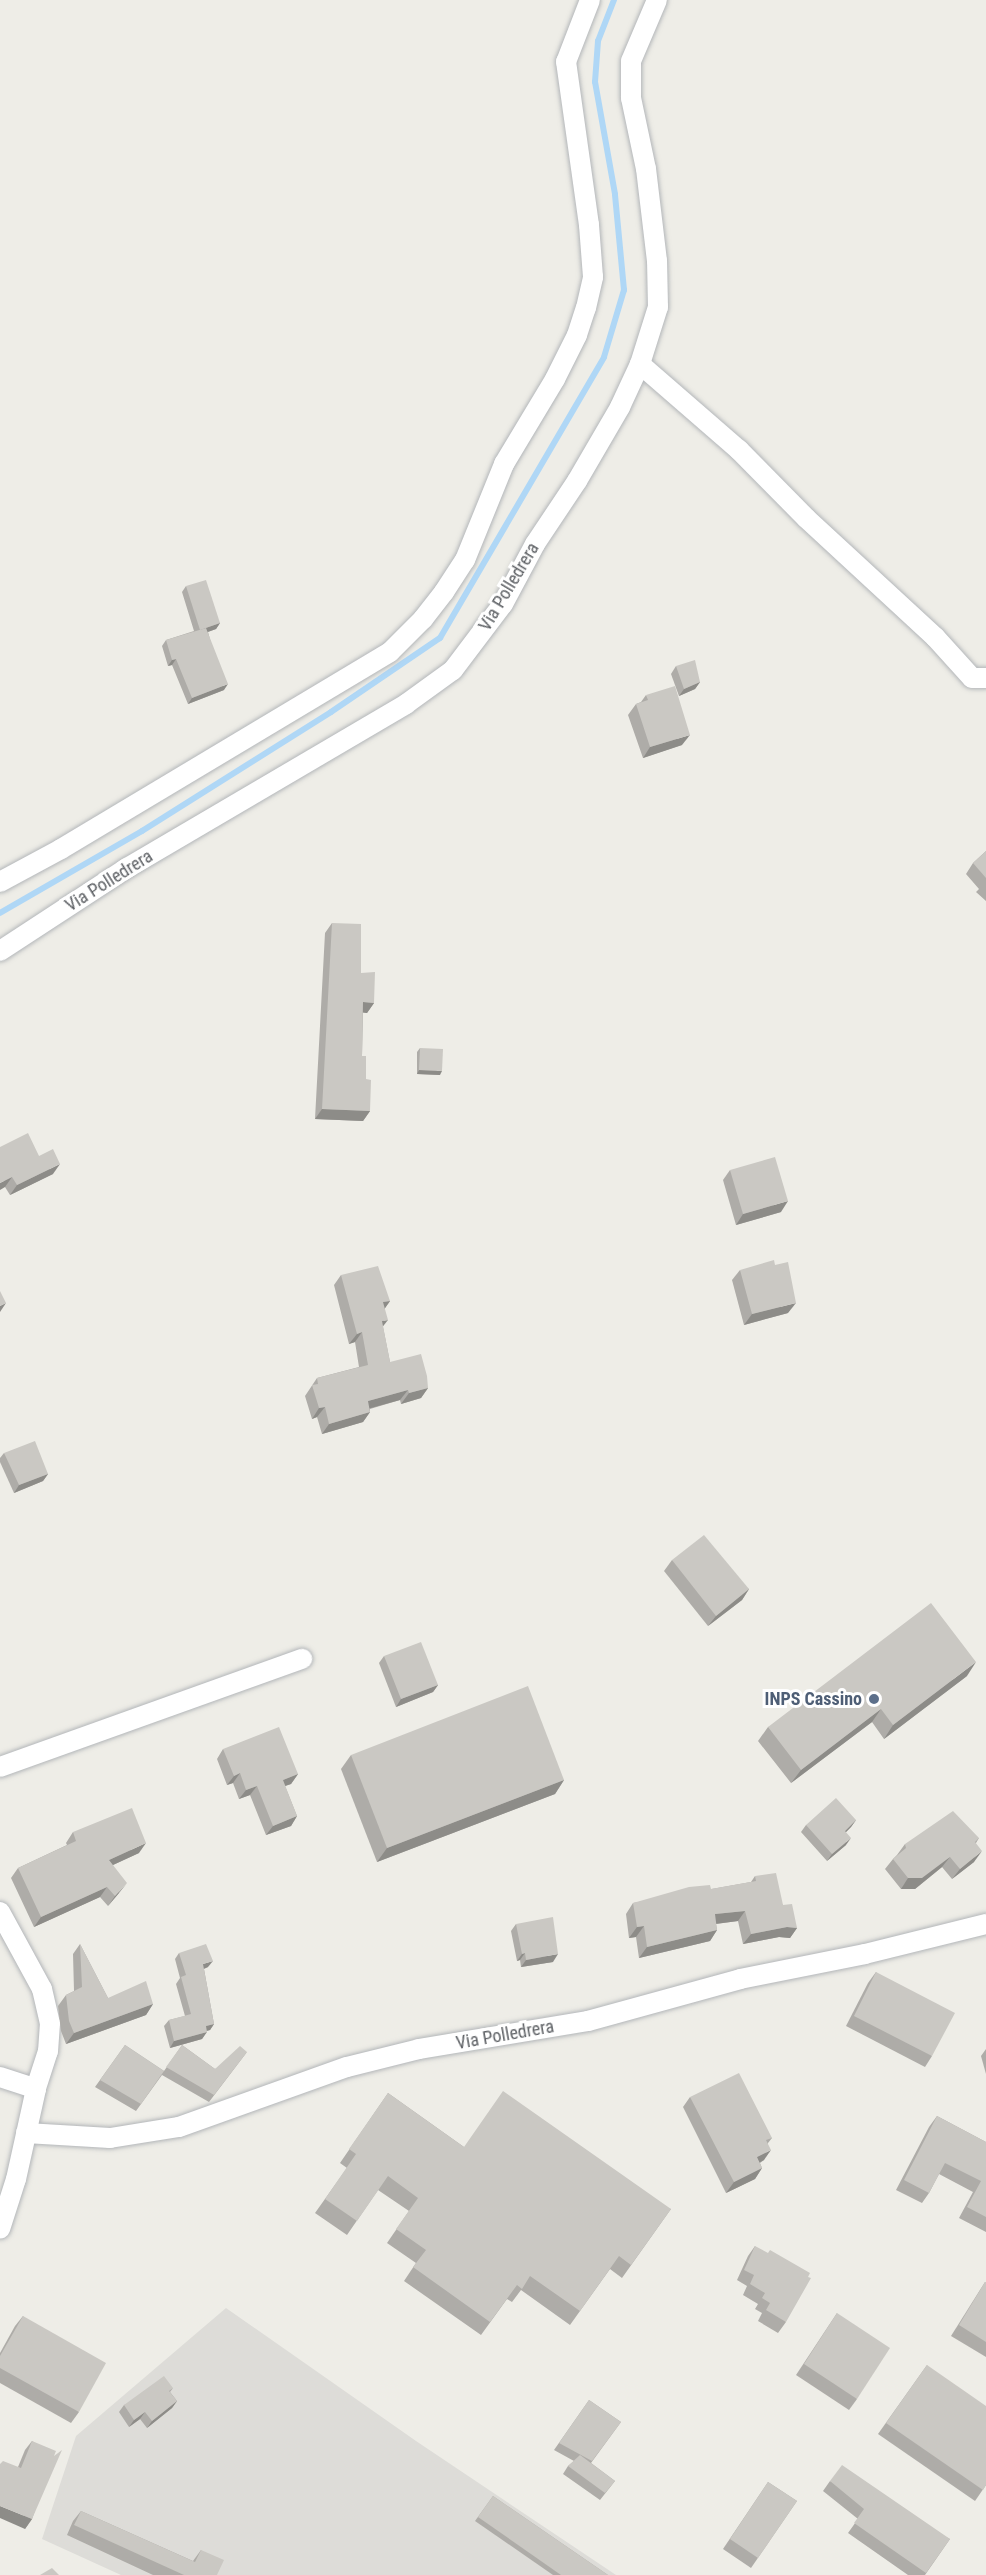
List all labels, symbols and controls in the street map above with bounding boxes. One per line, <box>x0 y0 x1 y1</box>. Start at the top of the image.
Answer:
street label: Via Polledrera <box>474 539 544 635</box>
street label: Via Polledrera <box>61 846 157 916</box>
place label: INPS Cassino <box>765 1688 862 1710</box>
marker: INPS Cassino <box>867 1692 881 1706</box>
street label: Via Polledrera <box>454 2016 556 2054</box>

